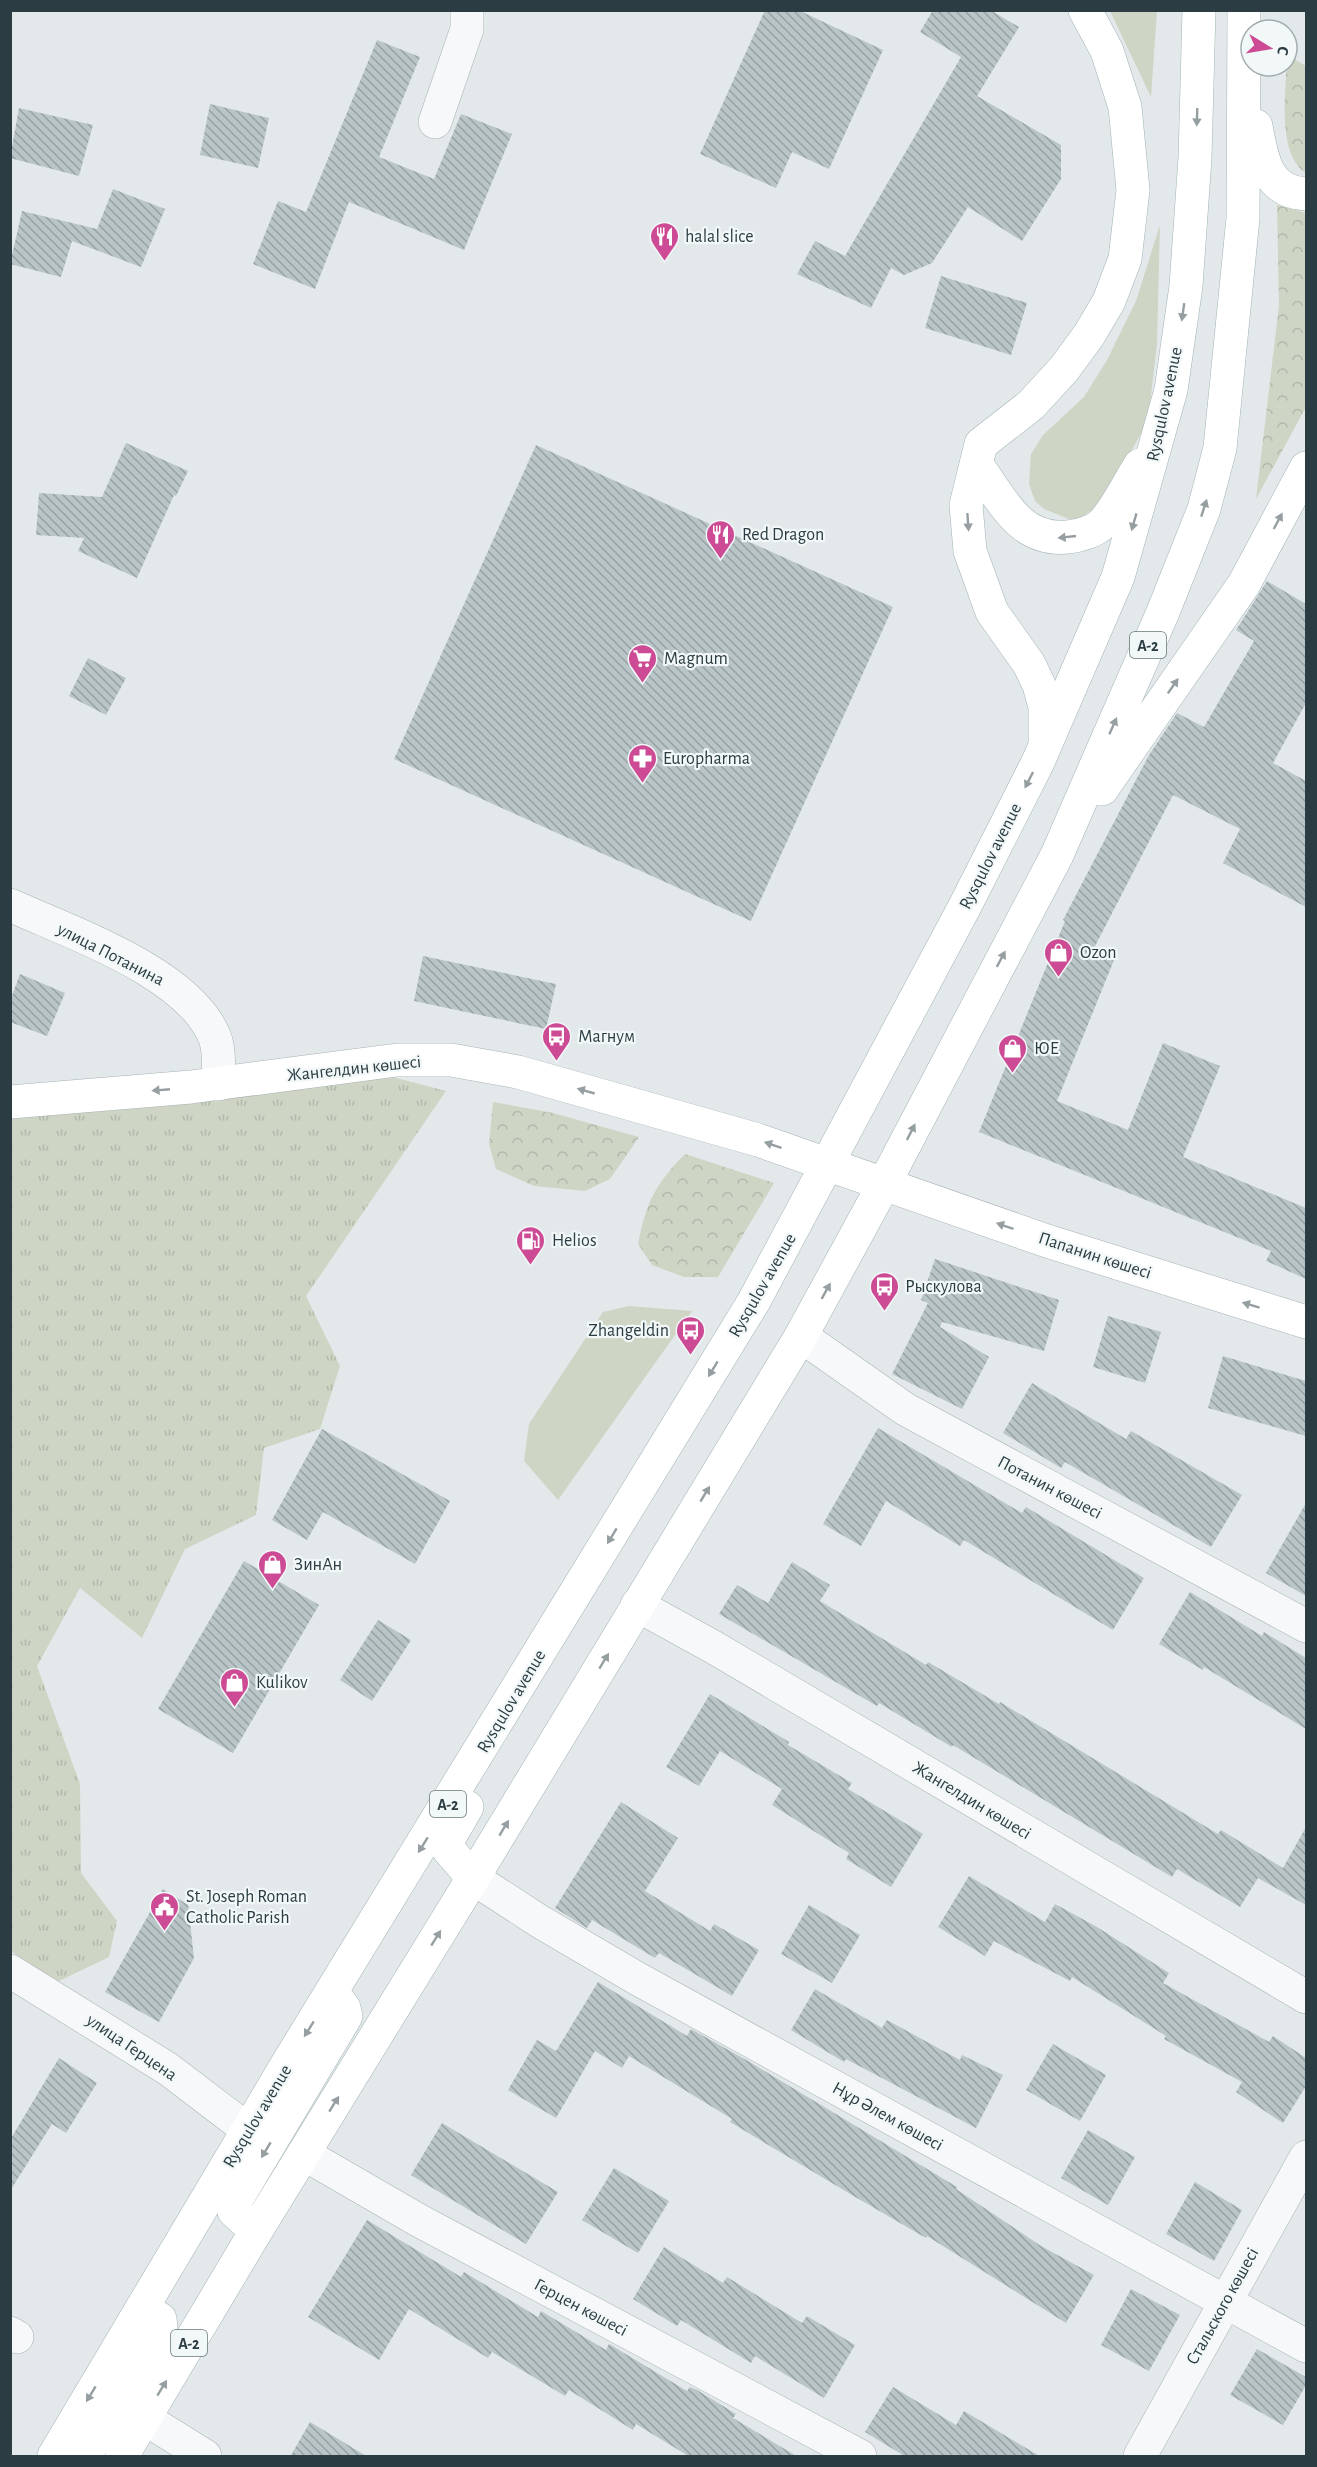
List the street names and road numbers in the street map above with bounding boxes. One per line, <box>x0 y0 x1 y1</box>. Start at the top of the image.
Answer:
street label: Rysqulov avenue <box>1144 345 1186 463</box>
road number: A-2 <box>1130 632 1166 658</box>
street label: Rysqulov avenue <box>956 800 1025 912</box>
street label: улица Потанина <box>53 920 167 990</box>
street label: Жангелдин көшесі <box>286 1053 422 1085</box>
street label: Папанин көшесі <box>1036 1229 1153 1283</box>
street label: Rysqulov avenue <box>726 1231 800 1340</box>
street label: Потанин көшесі <box>994 1453 1105 1523</box>
street label: Rysqulov avenue <box>474 1647 550 1756</box>
street label: Жангелдин көшесі <box>909 1758 1034 1843</box>
road number: A-2 <box>430 1791 466 1817</box>
street label: улица Герцена <box>82 2010 180 2085</box>
street label: Rysqulov avenue <box>220 2062 296 2171</box>
street label: Нұр Әлем көшесі <box>829 2079 946 2155</box>
street label: Стальского көшесі <box>1183 2245 1262 2368</box>
street label: Герцен көшесі <box>531 2276 630 2340</box>
road number: A-2 <box>171 2330 207 2356</box>

